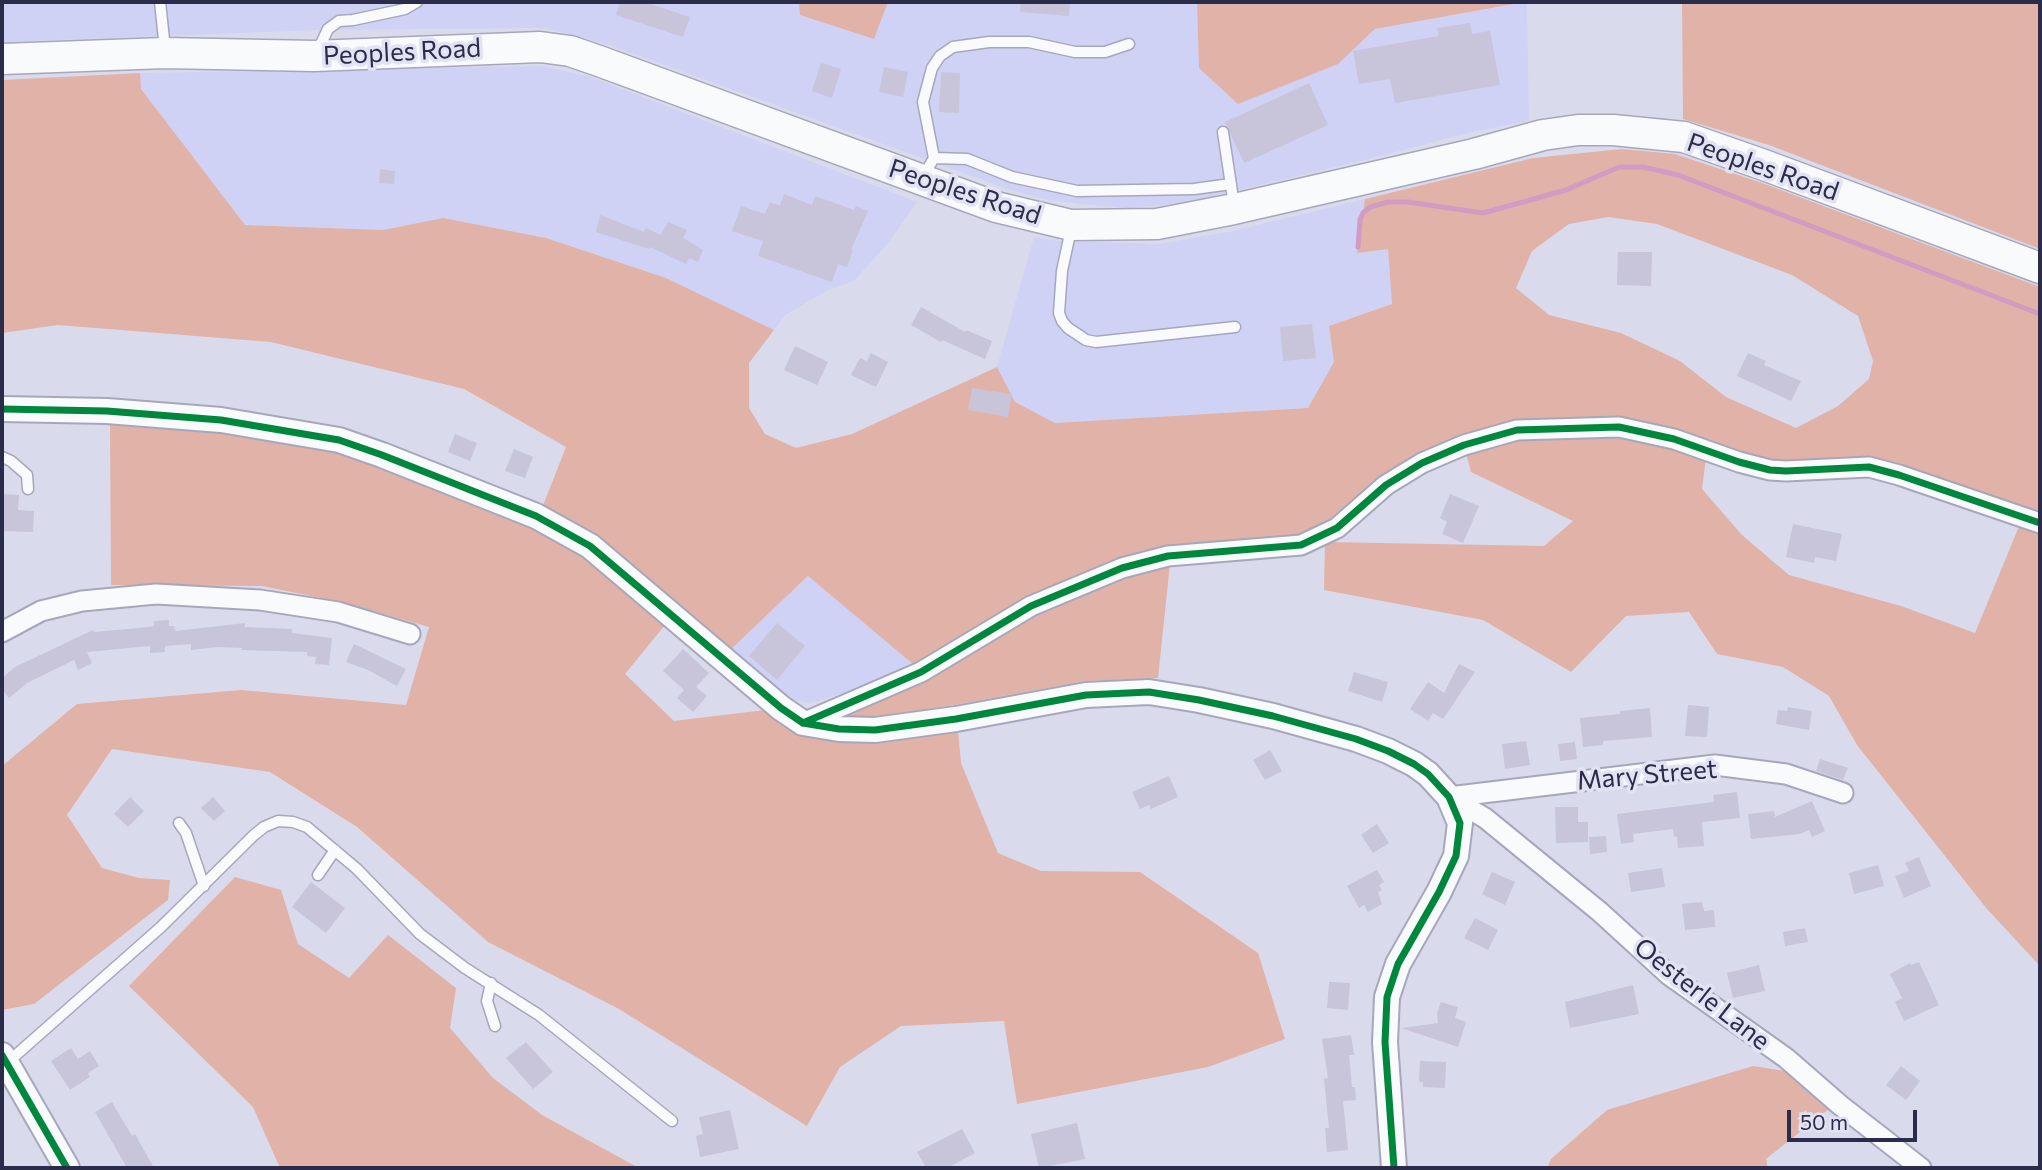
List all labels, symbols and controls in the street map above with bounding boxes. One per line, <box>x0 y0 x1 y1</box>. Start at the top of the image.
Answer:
street label: Peoples Road <box>322 32 482 72</box>
street label: Peoples Road <box>1683 126 1843 208</box>
street label: Peoples Road <box>885 153 1045 231</box>
street label: Mary Street <box>1576 753 1718 797</box>
street label: Oesterle Lane <box>1628 931 1776 1057</box>
scale bar <box>1790 1096 1920 1140</box>
text: 50 m <box>1800 1109 1848 1134</box>

